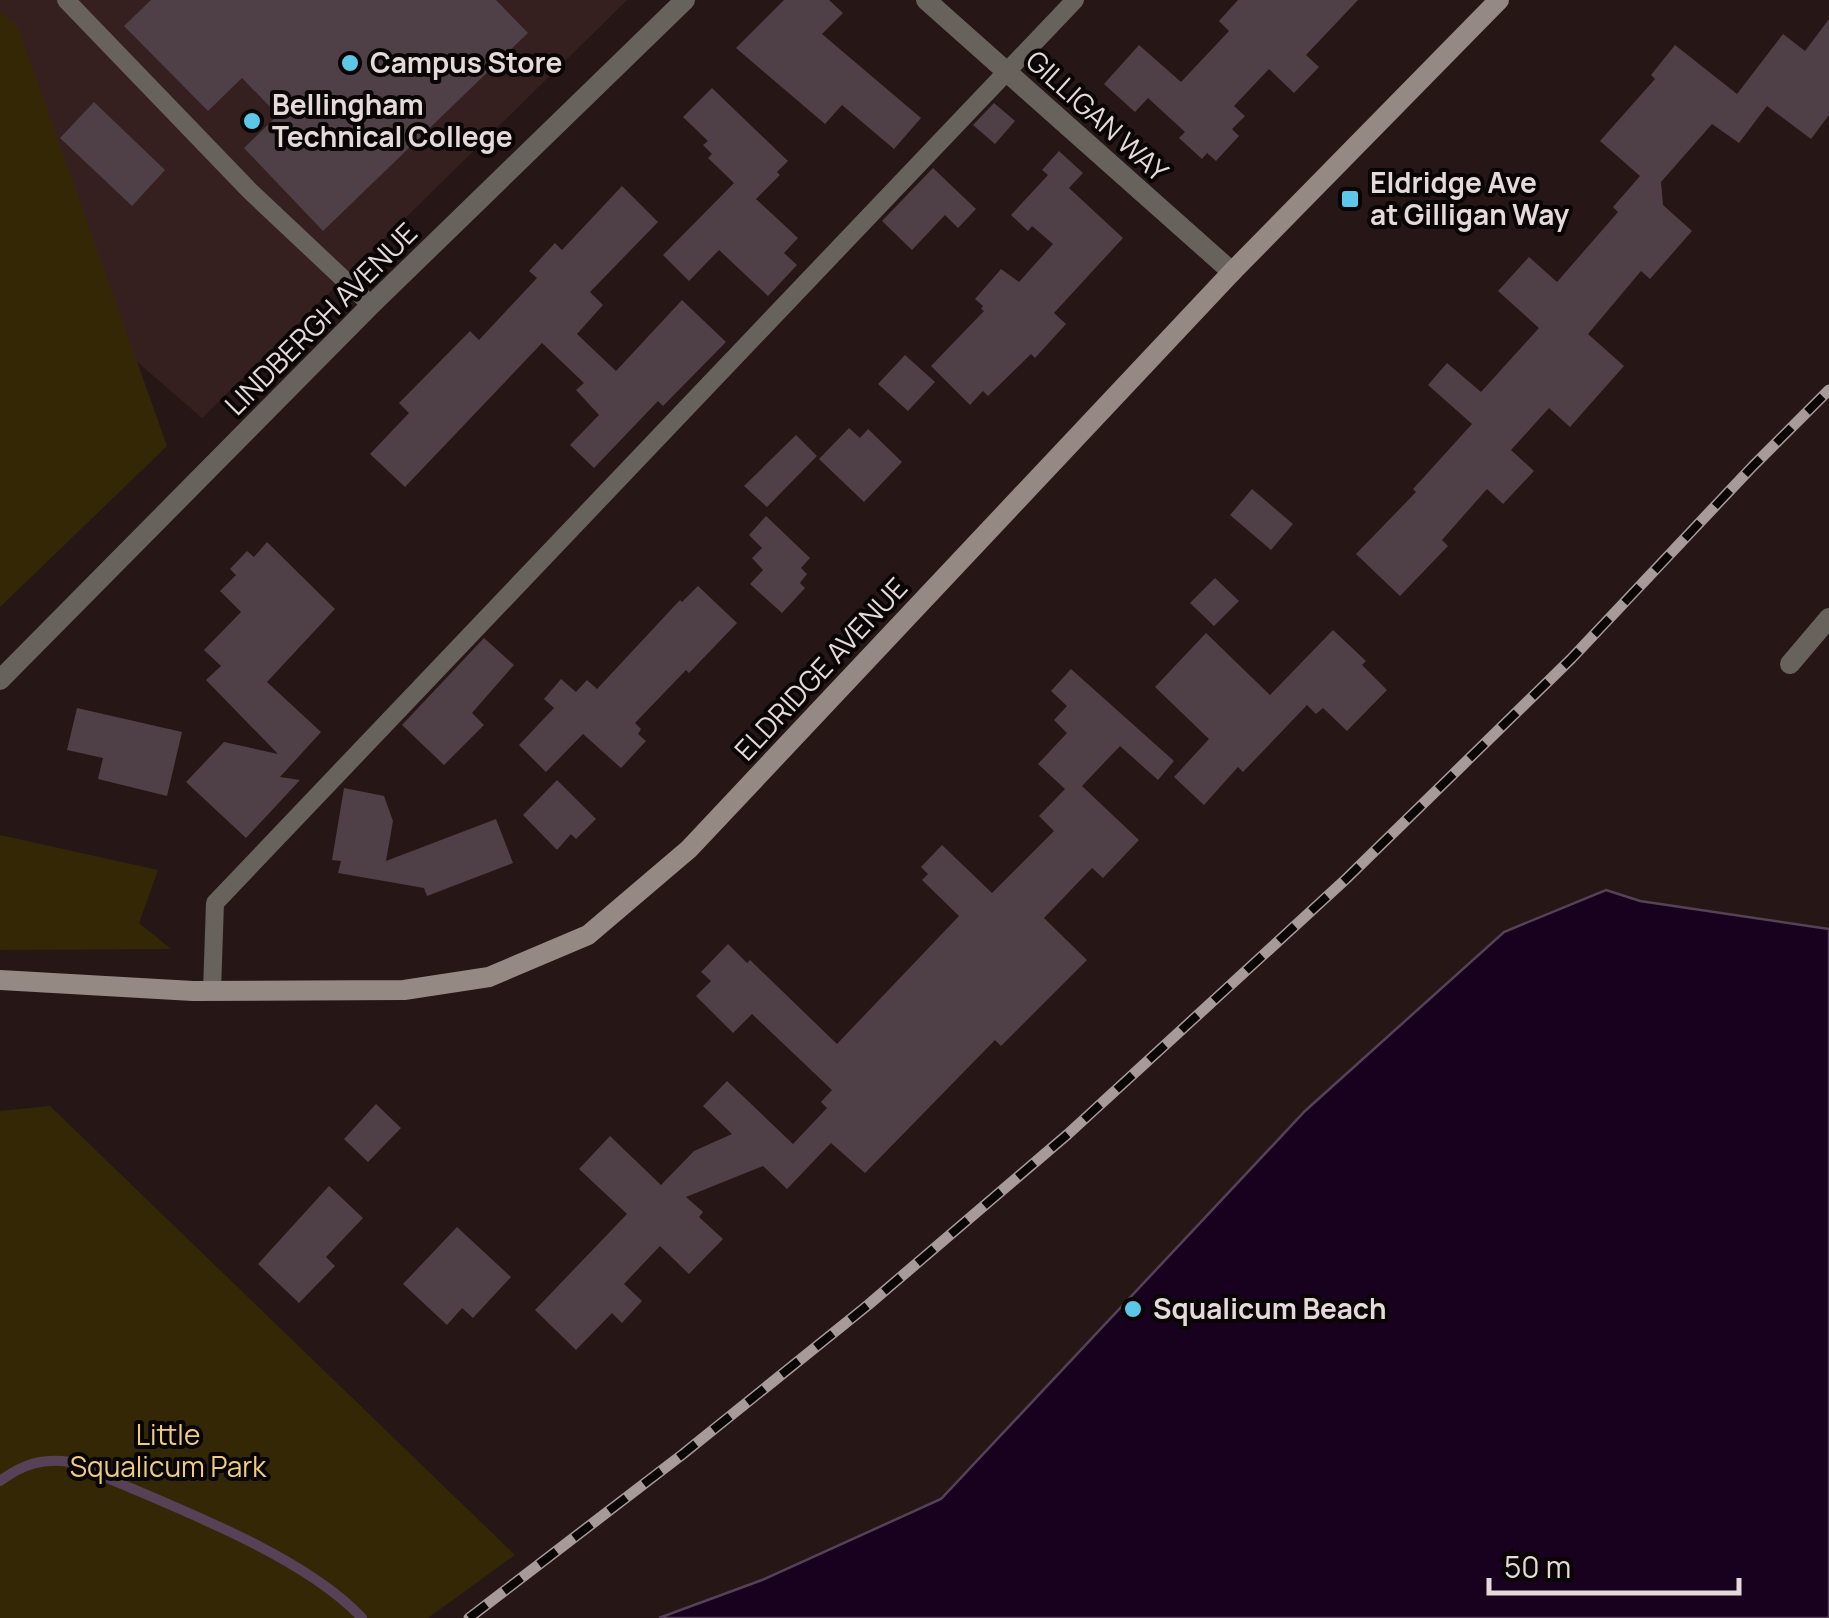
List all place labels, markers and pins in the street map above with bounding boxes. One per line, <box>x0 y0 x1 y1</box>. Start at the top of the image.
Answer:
place label: Campus Store <box>370 43 562 81</box>
marker: Campus Store <box>339 52 361 74</box>
place label: Bellingham Technical College <box>272 85 513 155</box>
marker: Bellingham Technical College <box>241 110 263 132</box>
place label: Eldridge Ave at Gilligan Way <box>1370 163 1570 233</box>
marker: Eldridge Ave at Gilligan Way <box>1339 188 1361 210</box>
place label: Squalicum Beach <box>1153 1289 1386 1327</box>
marker: Squalicum Beach <box>1122 1298 1144 1320</box>

